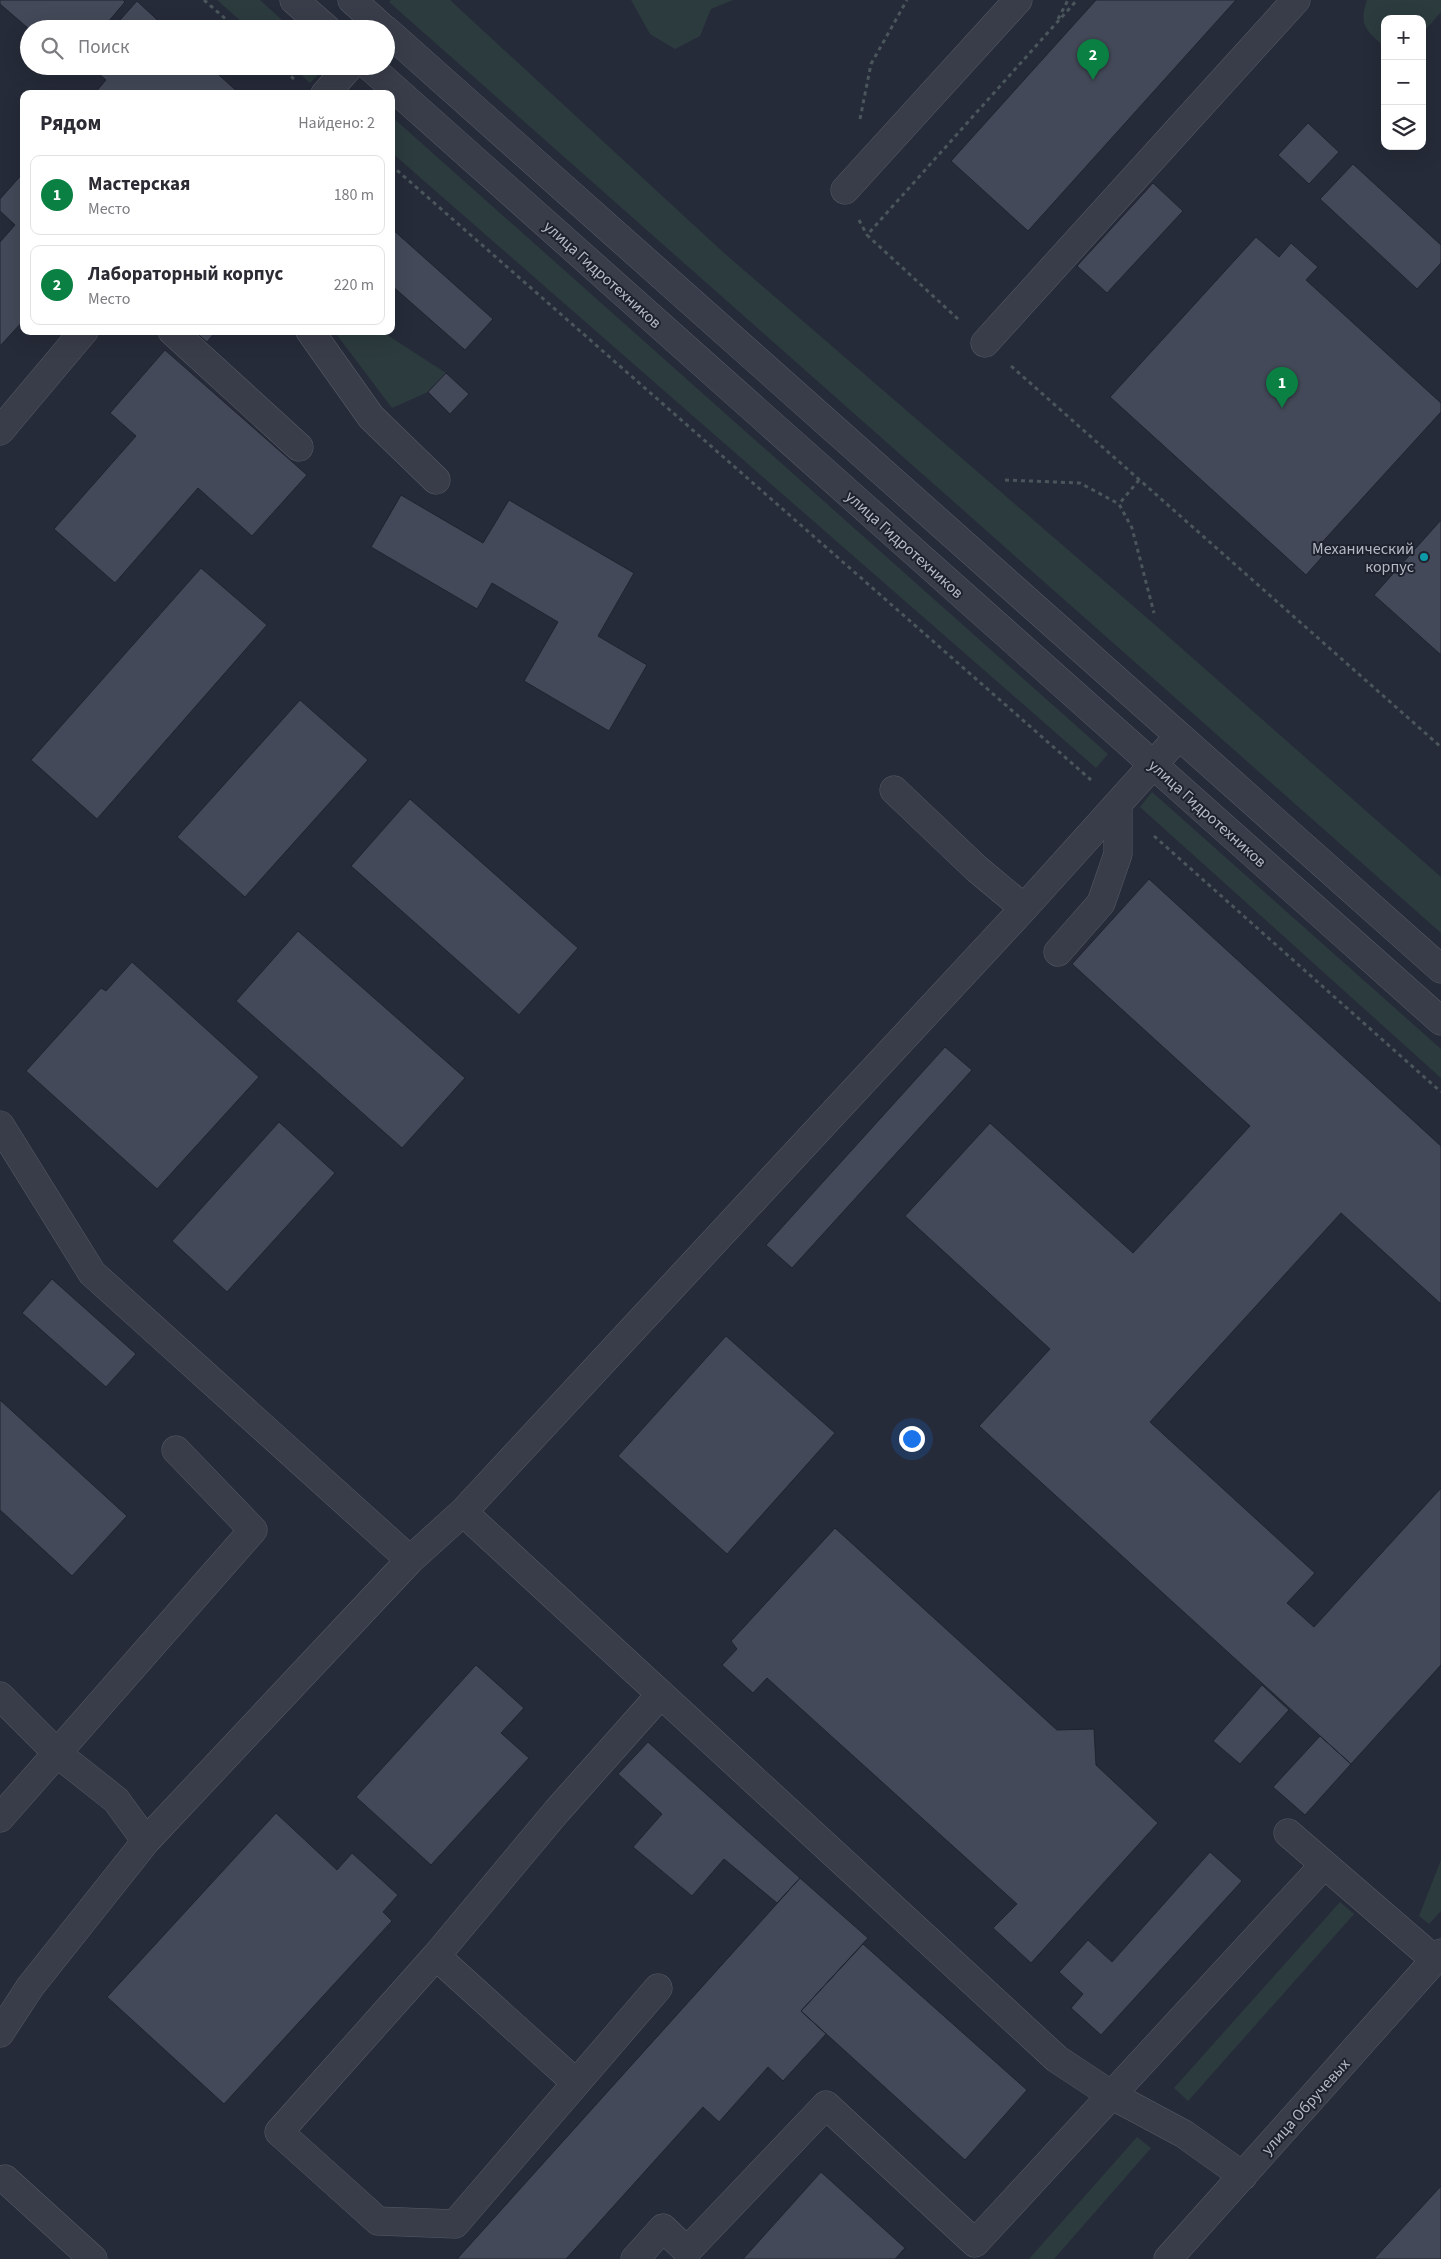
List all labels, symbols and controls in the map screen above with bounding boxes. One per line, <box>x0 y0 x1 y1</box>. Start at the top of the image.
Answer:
map controls <box>1381 15 1426 150</box>
button: + <box>1381 15 1426 60</box>
search box <box>20 20 395 75</box>
icon: search <box>38 34 66 62</box>
text: Поиск <box>78 34 129 61</box>
pin: 2 <box>1077 39 1109 80</box>
button: − <box>1381 60 1426 105</box>
button: layers <box>1381 105 1426 150</box>
text: Рядом <box>40 108 101 138</box>
text: Найдено: 2 <box>298 112 375 134</box>
text: Мастерская <box>88 171 190 198</box>
text: 1 <box>53 184 61 206</box>
text: 180 m <box>334 184 374 206</box>
text: Место <box>88 198 131 220</box>
street label: улица Гидротехников <box>539 216 666 334</box>
text: Лабораторный корпус <box>88 261 283 288</box>
text: 2 <box>53 274 61 296</box>
text: 220 m <box>334 274 374 296</box>
text: Место <box>88 288 131 310</box>
pin: 1 <box>1266 367 1298 408</box>
street label: улица Гидротехников <box>841 486 968 604</box>
place label: Механический корпус <box>1312 538 1414 578</box>
marker: Механический корпус <box>1418 551 1430 563</box>
street label: улица Гидротехников <box>1144 755 1271 873</box>
your location <box>899 1426 925 1452</box>
street label: улица Обручевых <box>1256 2054 1355 2160</box>

